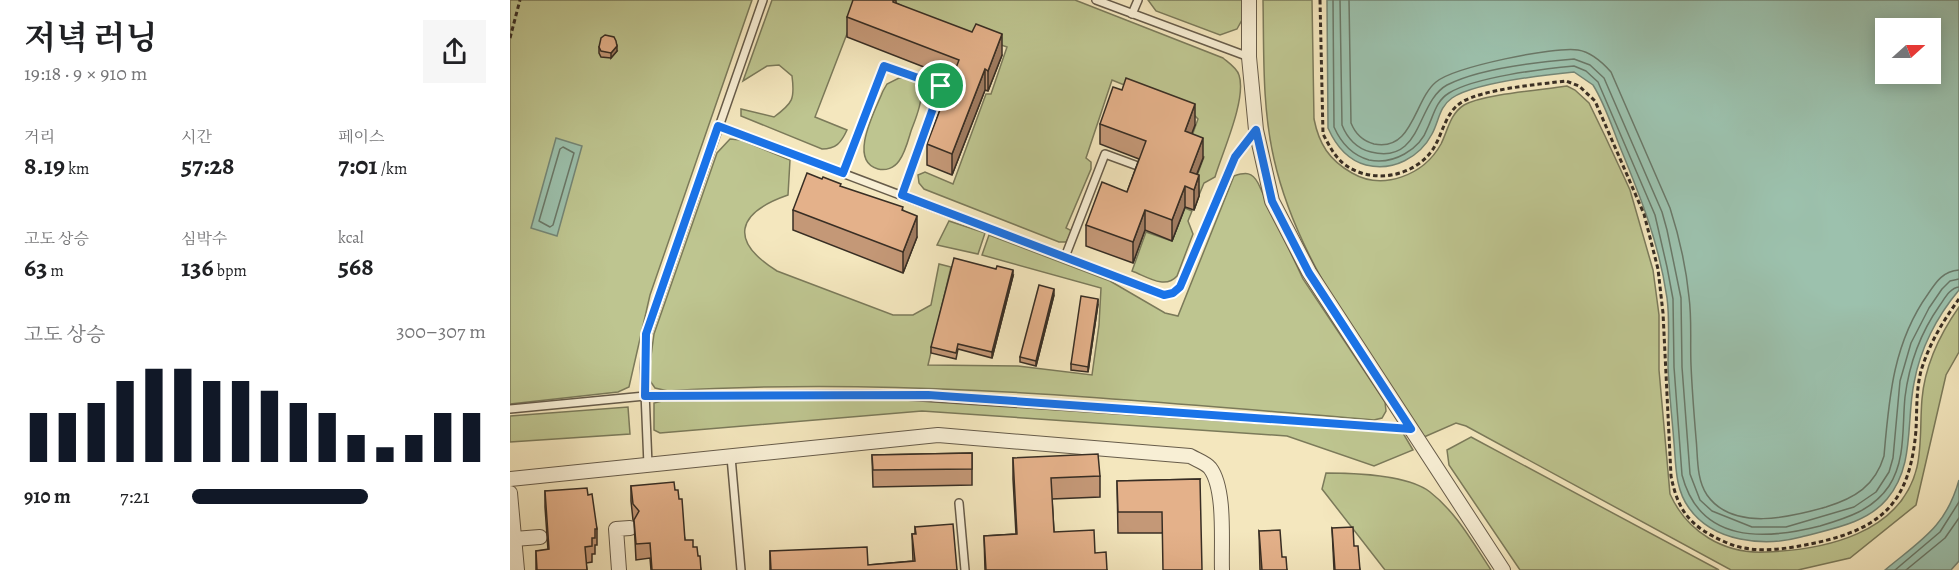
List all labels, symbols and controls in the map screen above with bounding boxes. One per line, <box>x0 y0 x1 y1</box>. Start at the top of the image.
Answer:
text: 저녁 러닝 <box>24 15 157 60</box>
north arrow <box>1875 18 1941 84</box>
map controls <box>1875 18 1941 84</box>
button: share <box>423 20 486 83</box>
text: 19:18 · 9 × 910 m <box>24 60 147 87</box>
pin <box>915 60 966 111</box>
icon: arrive <box>924 69 957 102</box>
text: 거리 <box>24 126 55 148</box>
text: 시간 <box>181 126 212 148</box>
text: 페이스 <box>338 126 384 148</box>
text: 8.19 <box>24 148 65 183</box>
text: 57:28 <box>181 148 234 183</box>
text: 7:01 <box>338 148 378 183</box>
text: km <box>65 158 89 180</box>
text: /km <box>378 158 407 180</box>
text: kcal <box>338 227 364 249</box>
text: 고도 상승 <box>24 228 89 250</box>
text: 심박수 <box>181 228 227 250</box>
text: 568 <box>338 249 374 284</box>
text: 63 <box>24 250 47 285</box>
text: 136 <box>181 250 214 285</box>
text: m <box>47 260 64 282</box>
text: bpm <box>214 260 247 282</box>
text: 300–307 m <box>396 318 486 345</box>
text: 고도 상승 <box>24 321 105 348</box>
text: 910 m <box>24 483 71 510</box>
text: 7:21 <box>120 483 150 510</box>

